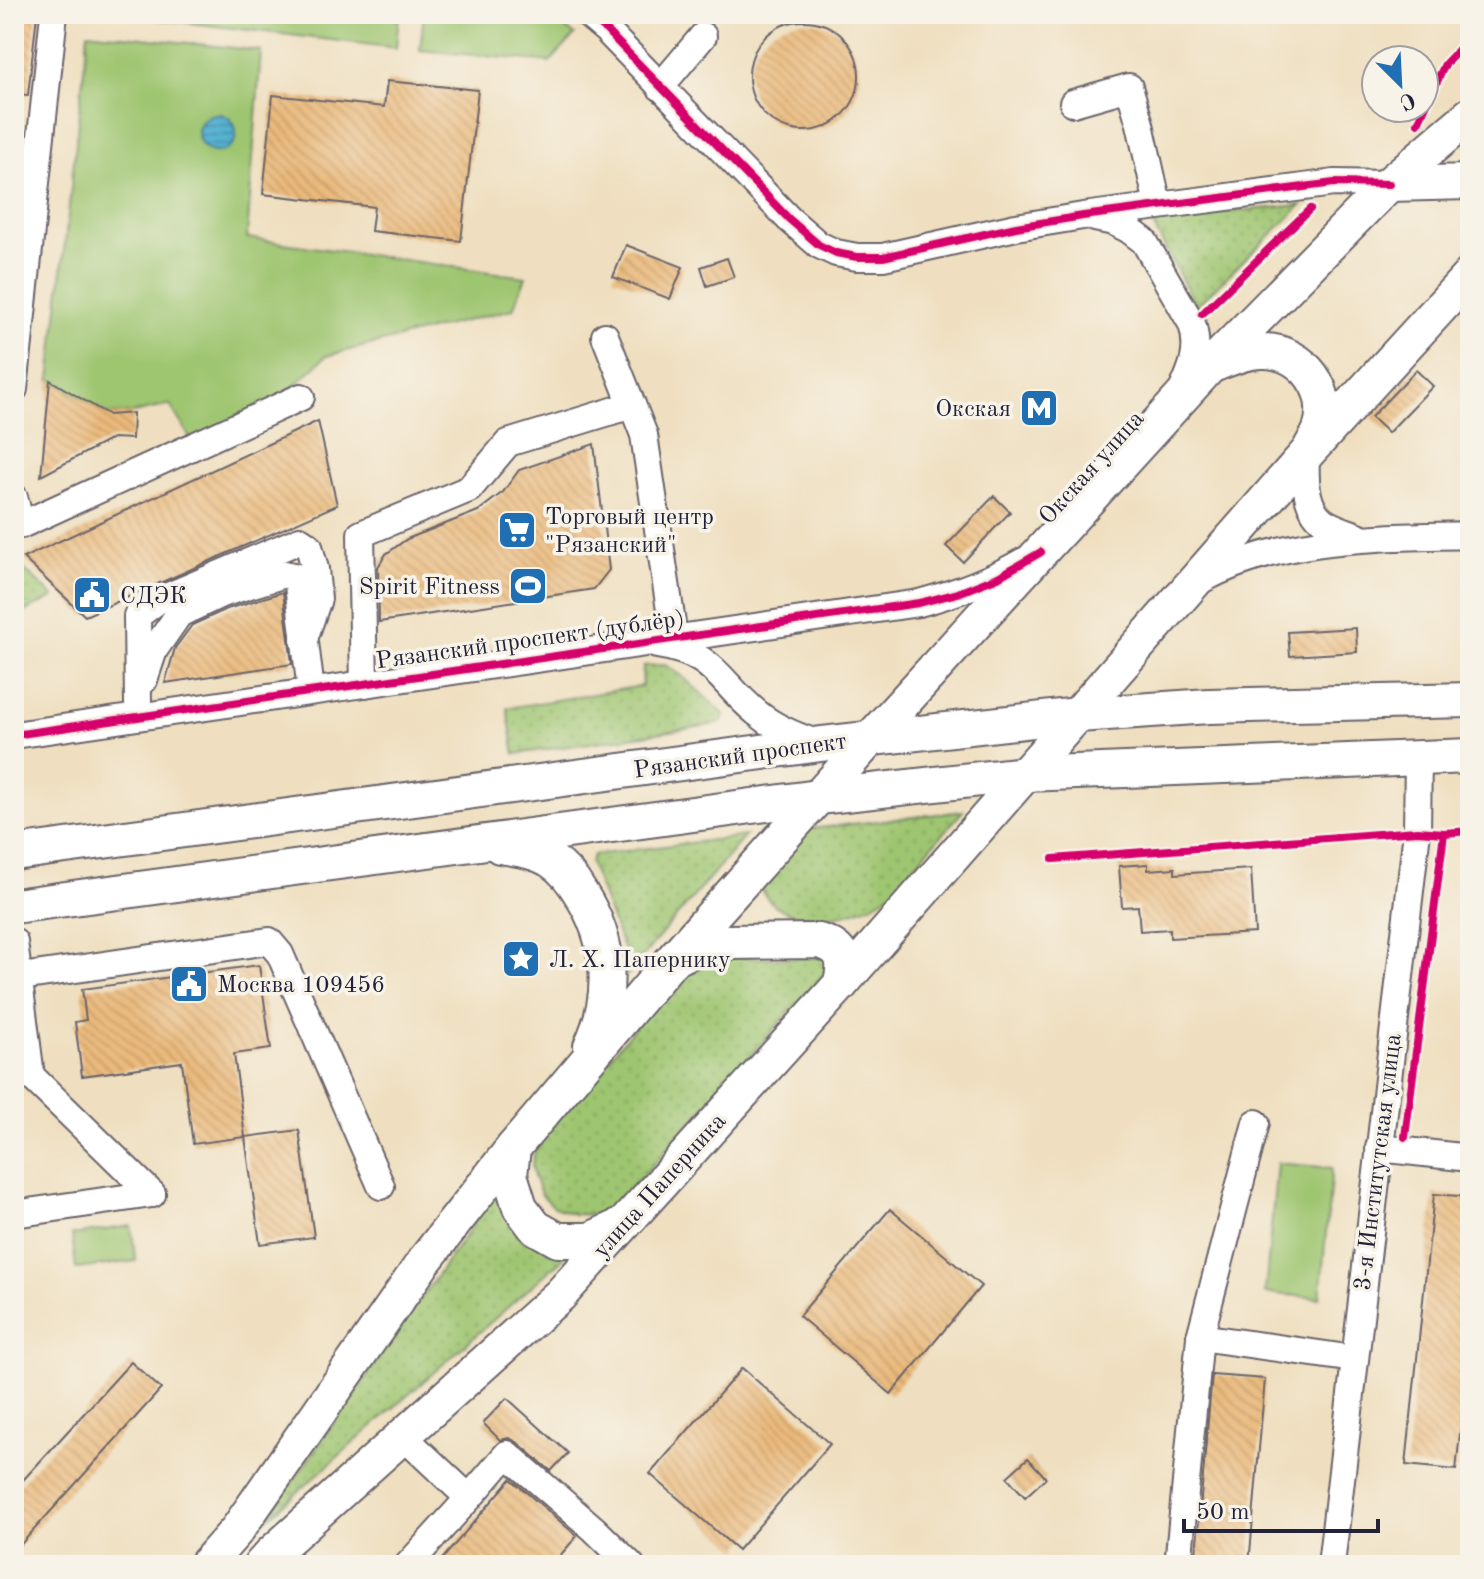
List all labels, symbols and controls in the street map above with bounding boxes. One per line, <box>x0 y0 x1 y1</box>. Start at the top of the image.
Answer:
north arrow <box>1360 44 1440 124</box>
text: С <box>1396 87 1418 113</box>
metro station icon: Окская <box>1018 387 1060 429</box>
place label: Окская <box>935 398 1011 422</box>
street label: Окская улица <box>1035 407 1150 530</box>
place label: Торговый центр "Рязанский" <box>545 506 714 558</box>
supermarket icon: Торговый центр "Рязанский" <box>496 509 538 551</box>
sports icon: Spirit Fitness <box>507 565 549 607</box>
public building icon: СДЭК <box>71 574 113 616</box>
place label: Spirit Fitness <box>359 576 500 600</box>
place label: СДЭК <box>120 585 187 609</box>
street label: Рязанский проспект (дублёр) <box>375 607 686 675</box>
street label: Рязанский проспект <box>632 730 848 784</box>
place icon: Л. Х. Папернику <box>500 938 542 980</box>
place label: Л. Х. Папернику <box>549 949 731 973</box>
public building icon: Москва 109456 <box>168 963 210 1005</box>
place label: Москва 109456 <box>217 974 385 998</box>
street label: 3-я Институтская улица <box>1351 1032 1407 1292</box>
street label: улица Паперника <box>590 1109 732 1263</box>
scale bar <box>1184 1483 1378 1533</box>
text: 50 m <box>1196 1501 1250 1525</box>

